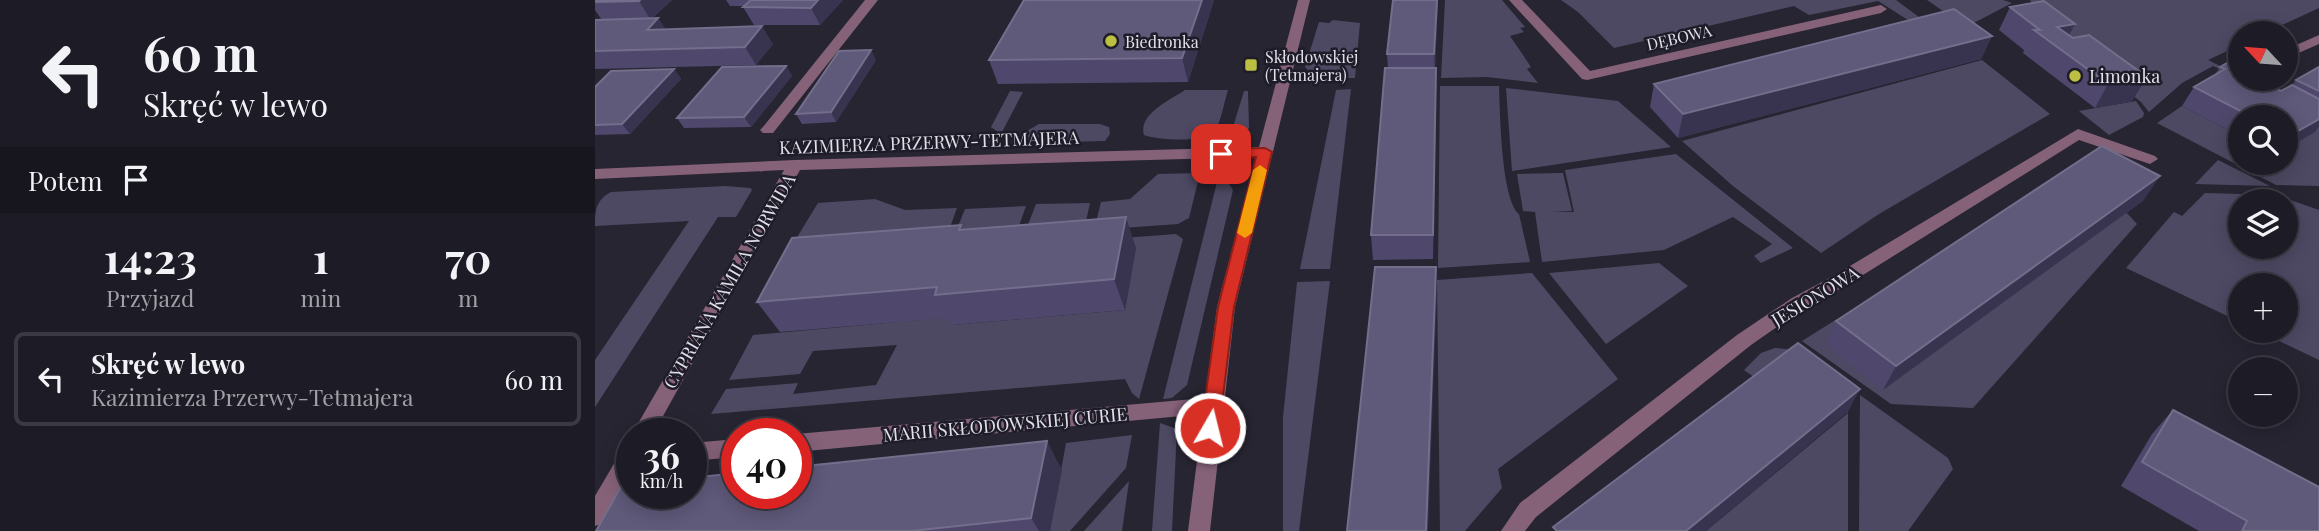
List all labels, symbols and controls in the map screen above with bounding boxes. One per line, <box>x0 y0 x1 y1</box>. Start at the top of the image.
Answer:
text: 60 m <box>143 19 258 84</box>
street label: DĘBOWA <box>1644 19 1715 55</box>
north arrow <box>2228 21 2298 91</box>
map controls <box>2228 21 2298 427</box>
icon: left <box>28 28 119 119</box>
place label: Biedronka <box>1125 31 1199 52</box>
marker: Biedronka <box>1103 33 1119 49</box>
place label: Skłodowskiej (Tetmajera) <box>1265 46 1358 85</box>
marker: Skłodowskiej (Tetmajera) <box>1243 57 1259 73</box>
place label: Limonka <box>2089 64 2160 88</box>
marker: Limonka <box>2067 68 2083 84</box>
text: Skręć w lewo <box>143 82 328 125</box>
button: search <box>2228 105 2298 175</box>
pin <box>1191 124 1251 184</box>
street label: KAZIMIERZA PRZERWY-TETMAJERA <box>778 125 1080 159</box>
icon: arrive <box>1202 135 1240 173</box>
icon: arrive <box>117 161 155 199</box>
text: Potem <box>28 163 103 198</box>
street label: CYPRIANA KAMILA NORWIDA <box>657 169 801 393</box>
button: layers <box>2228 189 2298 259</box>
text: 14:23 <box>104 229 197 285</box>
text: 1 <box>313 229 329 285</box>
text: 70 <box>445 229 491 285</box>
street label: JESIONOWA <box>1766 260 1864 332</box>
button: + <box>2228 273 2298 343</box>
text: Przyjazd <box>106 282 194 313</box>
text: min <box>300 282 341 313</box>
text: m <box>458 282 478 313</box>
text: Skręć w lewo <box>91 346 245 381</box>
button: − <box>2228 357 2298 427</box>
icon: left <box>32 360 70 398</box>
text: 60 m <box>504 362 563 397</box>
text: Kazimierza Przerwy-Tetmajera <box>91 381 413 412</box>
position arrow <box>1173 391 1247 465</box>
street label: MARII SKŁODOWSKIEJ CURIE <box>882 401 1128 447</box>
speed limit sign: 40 <box>721 418 812 509</box>
text: 36 <box>643 431 680 478</box>
text: km/h <box>640 469 683 493</box>

